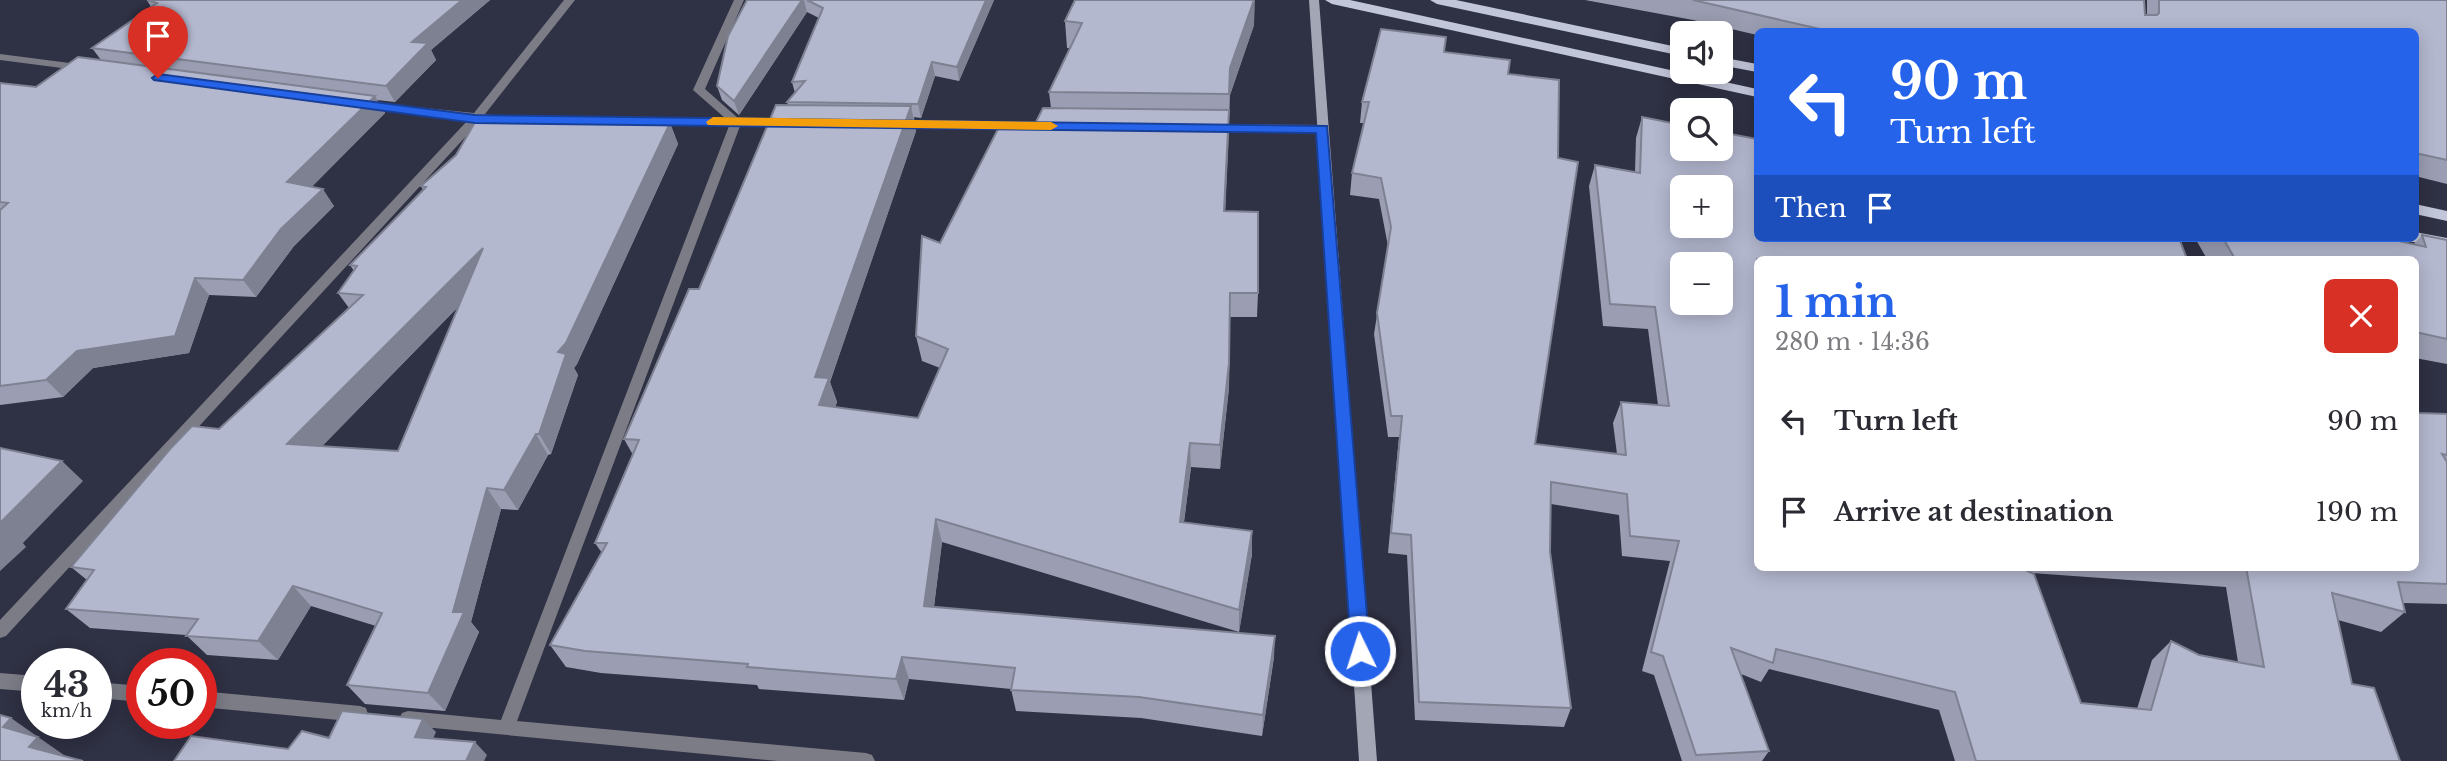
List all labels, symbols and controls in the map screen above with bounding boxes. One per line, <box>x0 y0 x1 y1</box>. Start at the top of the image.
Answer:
pin <box>128 6 188 78</box>
icon: arrive <box>139 17 177 55</box>
map controls <box>1670 21 1733 315</box>
button: sound <box>1670 21 1733 84</box>
text: 90 m <box>1890 51 2027 112</box>
icon: left <box>1775 56 1866 147</box>
button: search <box>1670 98 1733 161</box>
text: Turn left <box>1890 112 2036 152</box>
button: + <box>1670 175 1733 238</box>
icon: arrive <box>1861 189 1899 227</box>
text: Then <box>1775 192 1847 224</box>
button: − <box>1670 252 1733 315</box>
text: 1 min <box>1775 276 1897 328</box>
button: close <box>2324 279 2398 353</box>
text: 280 m · 14:36 <box>1775 328 1930 356</box>
icon: left <box>1775 402 1813 440</box>
text: Turn left <box>1834 405 1958 437</box>
text: 90 m <box>2327 405 2398 437</box>
icon: arrive <box>1775 493 1813 531</box>
text: Arrive at destination <box>1834 496 2114 528</box>
text: 190 m <box>2316 496 2398 528</box>
position arrow <box>1323 614 1397 688</box>
speed limit sign: 50 <box>126 648 217 739</box>
text: 43 <box>44 663 89 706</box>
text: km/h <box>41 700 92 722</box>

